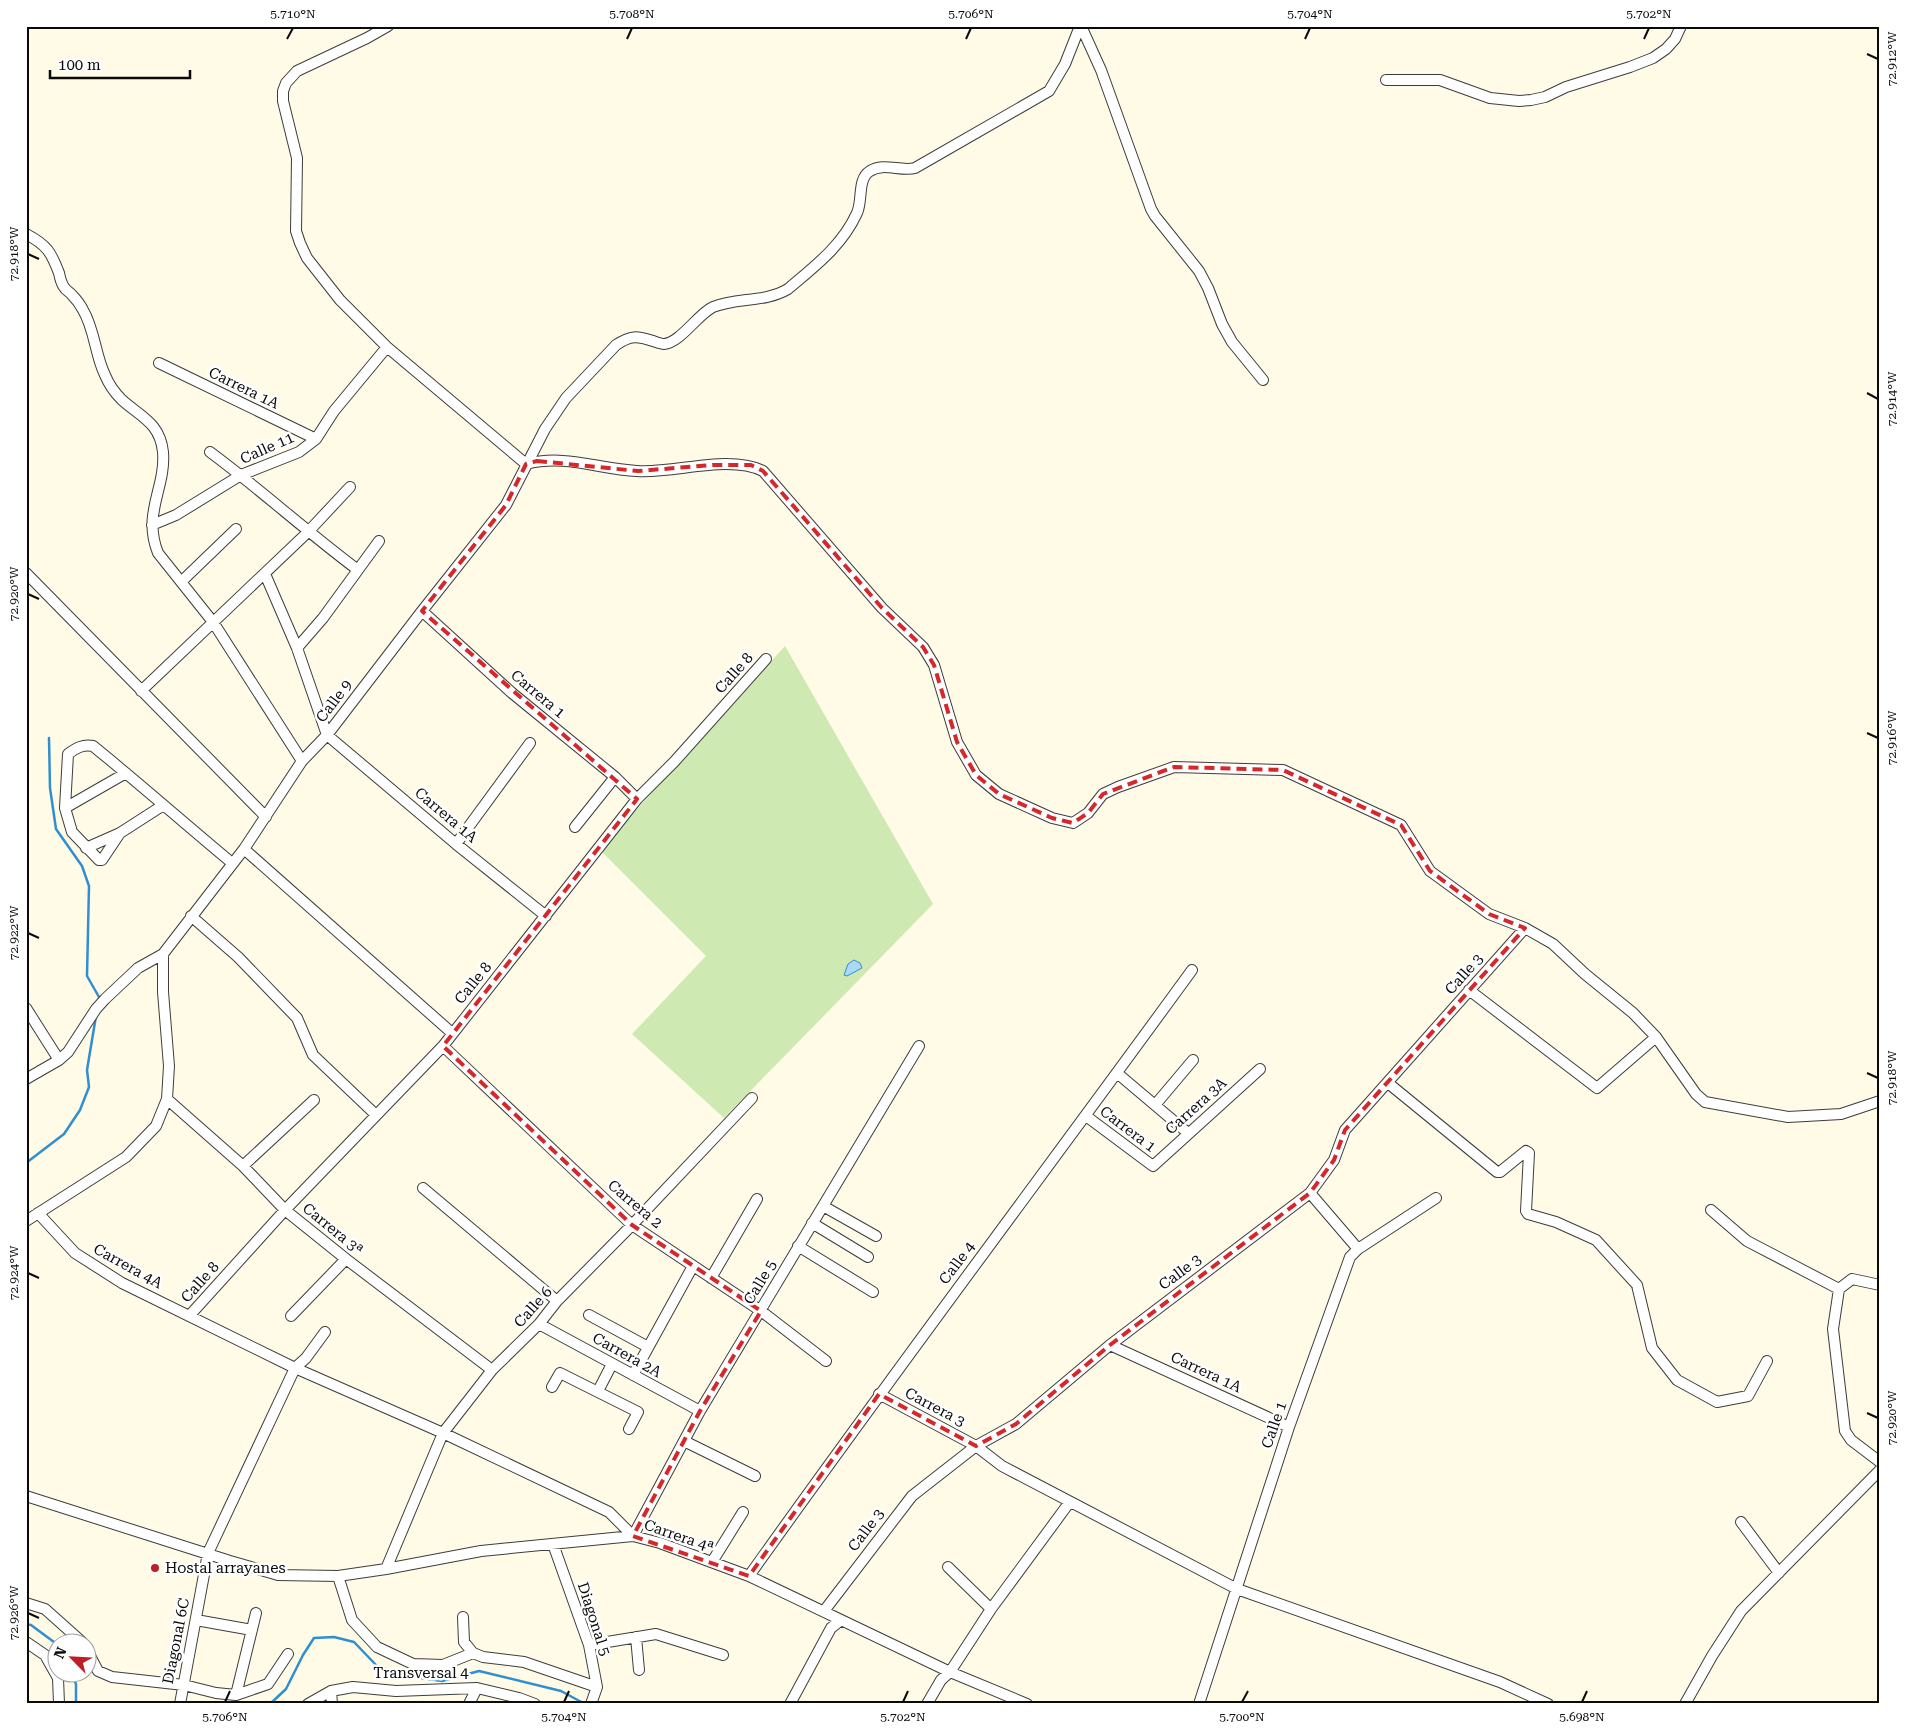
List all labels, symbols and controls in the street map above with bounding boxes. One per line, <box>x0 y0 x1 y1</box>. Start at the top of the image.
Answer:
text: 5.710°N <box>270 7 316 21</box>
text: 5.708°N <box>609 7 655 21</box>
text: 5.706°N <box>948 7 994 21</box>
text: 5.704°N <box>1287 7 1333 21</box>
text: 5.702°N <box>1626 7 1672 21</box>
text: 72.912°W <box>1885 31 1899 86</box>
scale bar <box>50 48 190 80</box>
text: 100 m <box>58 56 101 74</box>
text: 72.918°W <box>7 226 21 281</box>
street label: Carrera 1A <box>206 363 283 413</box>
text: 72.914°W <box>1885 371 1899 426</box>
street label: Calle 11 <box>237 428 297 468</box>
text: 72.920°W <box>7 566 21 621</box>
street label: Calle 8 <box>711 649 757 697</box>
street label: Carrera 1 <box>507 666 569 722</box>
street label: Calle 9 <box>312 676 356 726</box>
text: 72.916°W <box>1885 710 1899 765</box>
street label: Carrera 1A <box>411 784 481 847</box>
text: 72.922°W <box>7 905 21 960</box>
street label: Calle 3 <box>1441 950 1487 998</box>
street label: Calle 8 <box>451 958 495 1008</box>
text: 72.918°W <box>1885 1050 1899 1105</box>
street label: Carrera 3A <box>1162 1074 1231 1138</box>
street label: Carrera 1 <box>1096 1102 1160 1156</box>
street label: Carrera 2 <box>604 1176 666 1232</box>
street label: Carrera 3ª <box>299 1199 367 1259</box>
street label: Calle 4 <box>935 1238 979 1288</box>
street label: Carrera 4A <box>90 1240 166 1293</box>
text: 72.924°W <box>7 1245 21 1300</box>
street label: Calle 3 <box>1155 1250 1205 1294</box>
street label: Calle 5 <box>740 1257 780 1307</box>
street label: Calle 8 <box>177 1258 223 1306</box>
street label: Calle 6 <box>510 1283 556 1331</box>
street label: Carrera 2A <box>589 1329 665 1382</box>
street label: Carrera 1A <box>1168 1348 1245 1396</box>
street label: Carrera 3 <box>902 1384 968 1430</box>
text: 72.920°W <box>1885 1390 1899 1445</box>
street label: Calle 1 <box>1258 1399 1290 1451</box>
street label: Calle 3 <box>844 1505 888 1555</box>
street label: Carrera 4ª <box>642 1516 716 1556</box>
place label: Hostal arrayanes <box>165 1559 286 1577</box>
marker: Hostal arrayanes <box>149 1562 161 1574</box>
street label: Diagonal 5 <box>574 1580 614 1658</box>
text: 72.926°W <box>7 1585 21 1640</box>
street label: Diagonal 6C <box>159 1596 193 1686</box>
north arrow <box>48 1632 98 1682</box>
text: N <box>51 1644 70 1661</box>
street label: Transversal 4 <box>373 1664 469 1682</box>
text: 5.706°N <box>202 1710 248 1724</box>
text: 5.704°N <box>541 1710 587 1724</box>
text: 5.702°N <box>880 1710 926 1724</box>
text: 5.700°N <box>1219 1710 1265 1724</box>
text: 5.698°N <box>1559 1710 1605 1724</box>

